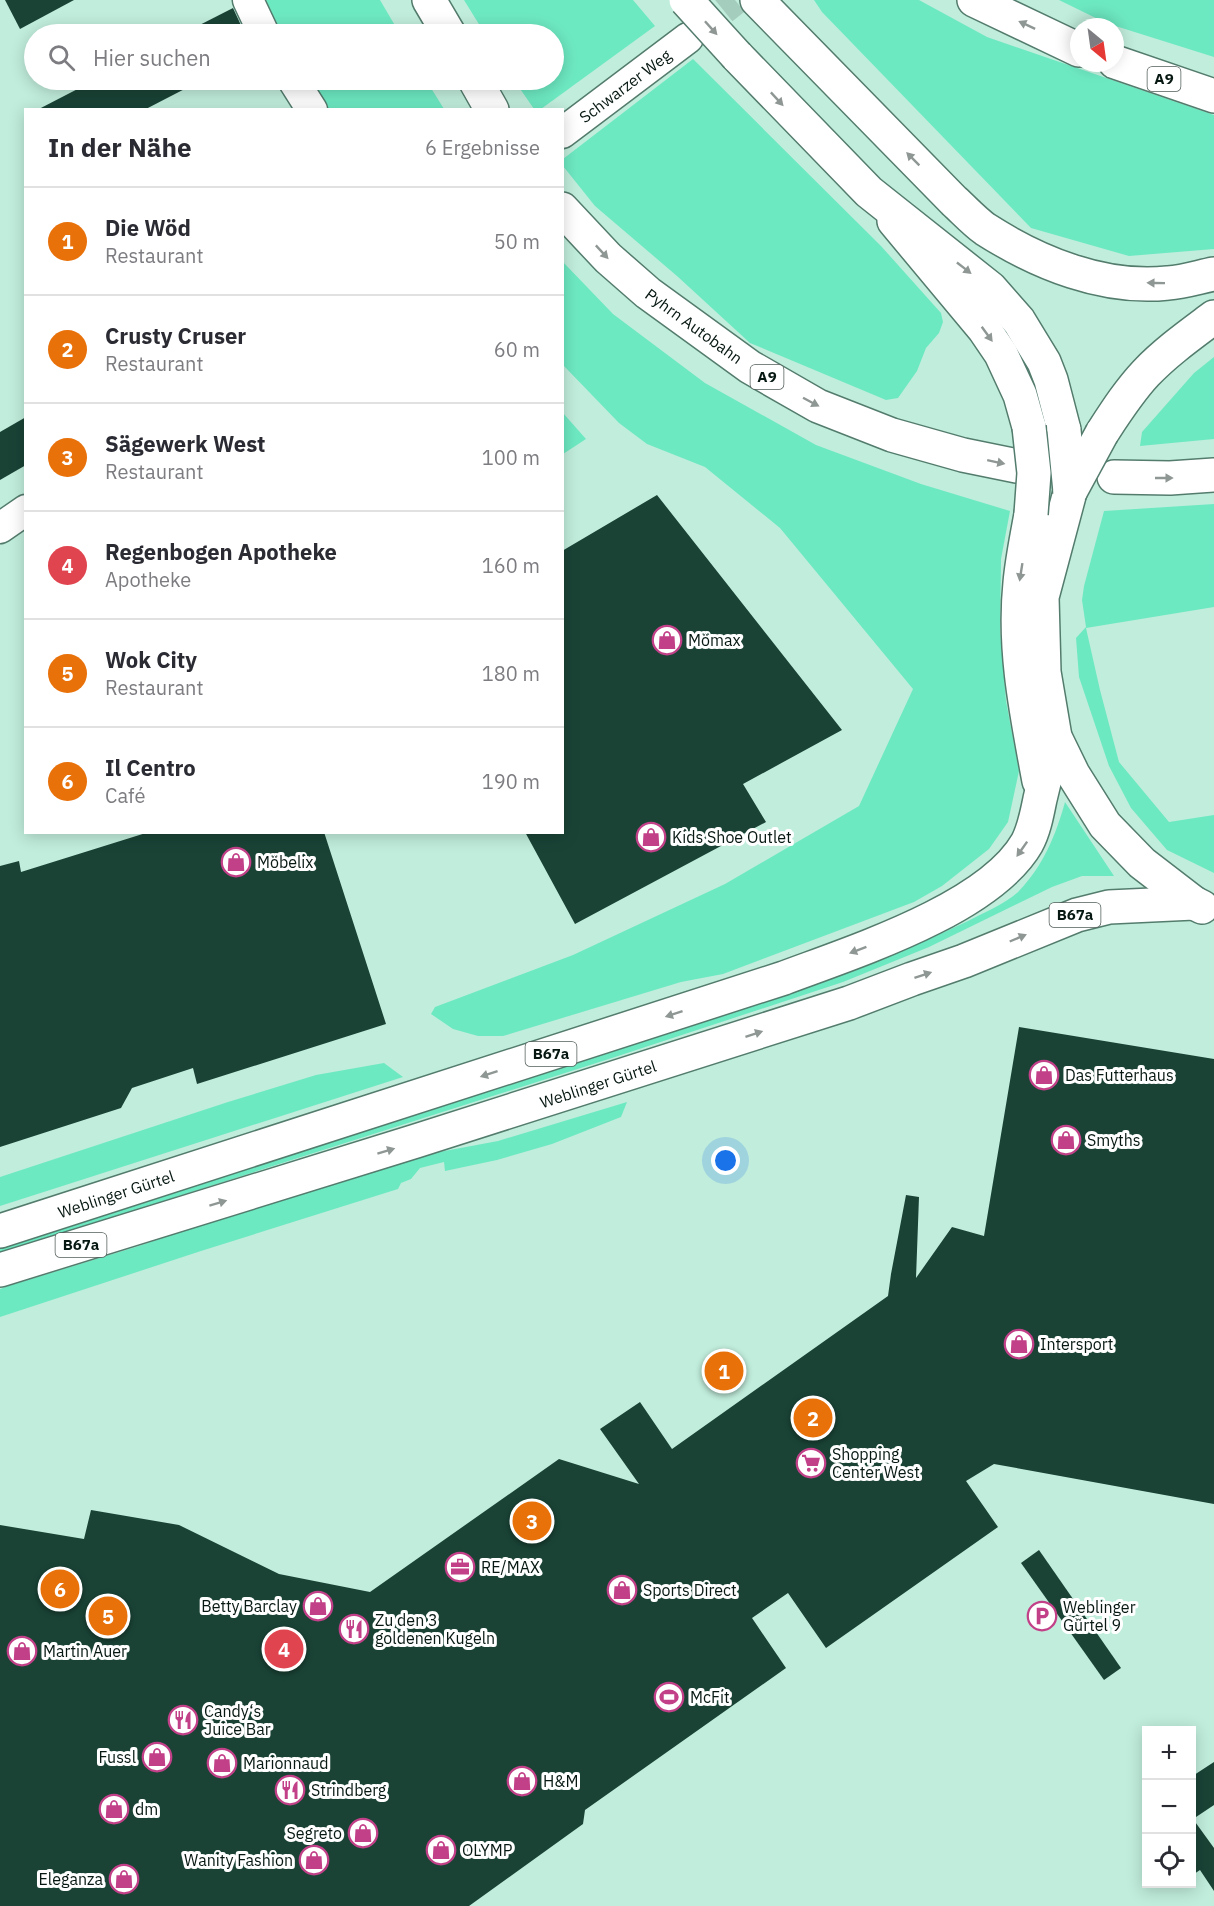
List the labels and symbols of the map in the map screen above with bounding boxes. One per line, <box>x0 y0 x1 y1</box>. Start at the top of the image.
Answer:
north arrow <box>1070 18 1124 72</box>
one-way arrow <box>1018 20 1035 29</box>
one-way arrow <box>704 21 718 35</box>
street label: Schwarzer Weg <box>575 45 675 127</box>
road number: A9 <box>1148 67 1180 91</box>
one-way arrow <box>770 91 784 105</box>
one-way arrow <box>906 152 920 166</box>
one-way arrow <box>595 245 609 259</box>
one-way arrow <box>957 261 972 273</box>
one-way arrow <box>1147 278 1166 288</box>
street label: Pyhrn Autobahn <box>641 284 747 368</box>
one-way arrow <box>981 327 993 342</box>
road number: A9 <box>750 365 783 389</box>
one-way arrow <box>803 397 820 407</box>
one-way arrow <box>987 458 1006 467</box>
one-way arrow <box>1155 473 1174 482</box>
one-way arrow <box>1017 562 1026 581</box>
shop icon: Mömax <box>651 624 683 656</box>
place label: Mömax <box>688 630 741 650</box>
shop icon: Kids Shoe Outlet <box>635 821 667 853</box>
place label: Kids Shoe Outlet <box>672 827 792 847</box>
one-way arrow <box>1016 841 1028 857</box>
shop icon: Möbelix <box>220 846 252 878</box>
place label: Möbelix <box>257 852 313 872</box>
road number: B67a <box>1050 903 1100 927</box>
one-way arrow <box>1009 933 1027 942</box>
one-way arrow <box>849 945 867 955</box>
one-way arrow <box>914 969 932 979</box>
one-way arrow <box>665 1009 683 1019</box>
one-way arrow <box>745 1028 763 1038</box>
road number: B67a <box>526 1042 576 1066</box>
street label: Weblinger Gürtel <box>537 1056 659 1112</box>
shop icon: Das Futterhaus <box>1028 1059 1060 1091</box>
place label: Das Futterhaus <box>1065 1065 1174 1085</box>
one-way arrow <box>480 1070 498 1079</box>
shop icon: Smyths <box>1050 1124 1082 1156</box>
place label: Smyths <box>1087 1130 1141 1150</box>
one-way arrow <box>377 1146 395 1155</box>
your location <box>711 1146 740 1175</box>
street label: Weblinger Gürtel <box>55 1166 177 1222</box>
one-way arrow <box>209 1198 227 1207</box>
road number: B67a <box>56 1233 106 1257</box>
shop icon: Intersport <box>1003 1328 1035 1360</box>
place label: Intersport <box>1040 1334 1113 1354</box>
pin: 1 <box>704 1348 744 1394</box>
pin: 2 <box>794 1396 832 1440</box>
place label: Shopping Center West <box>832 1444 920 1482</box>
supermarket icon: Shopping Center West <box>795 1447 827 1479</box>
pin: 3 <box>512 1498 552 1544</box>
office icon: RE/MAX <box>444 1551 476 1583</box>
place label: RE/MAX <box>481 1557 540 1577</box>
pin: 6 <box>40 1566 80 1612</box>
shop icon: Sports Direct <box>606 1574 638 1606</box>
place label: Sports Direct <box>643 1580 737 1600</box>
shop icon: Betty Barclay <box>302 1590 334 1622</box>
pin: 5 <box>88 1594 128 1638</box>
place label: Betty Barclay <box>201 1596 297 1616</box>
place label: Weblinger Gürtel 9 <box>1063 1597 1136 1635</box>
parking icon: Weblinger Gürtel 9 <box>1026 1600 1058 1632</box>
place label: Zu den 3 goldenen Kugeln <box>375 1610 495 1648</box>
restaurant icon: Zu den 3 goldenen Kugeln <box>338 1613 370 1645</box>
pin: 4 <box>264 1626 304 1672</box>
shop icon: Martin Auer <box>6 1635 38 1667</box>
place label: Martin Auer <box>43 1641 127 1661</box>
sports icon: McFit <box>653 1681 685 1713</box>
place label: McFit <box>690 1687 730 1707</box>
place label: Candy‘s Juice Bar <box>204 1701 271 1739</box>
restaurant icon: Candy‘s Juice Bar <box>167 1704 199 1736</box>
shop icon: Fussl <box>141 1741 173 1773</box>
place label: Fussl <box>99 1747 136 1767</box>
shop icon: Marionnaud <box>206 1747 238 1779</box>
place label: Marionnaud <box>243 1753 328 1773</box>
shop icon: H&M <box>506 1765 538 1797</box>
place label: H&M <box>543 1771 578 1791</box>
restaurant icon: Strindberg <box>274 1774 306 1806</box>
place label: Strindberg <box>311 1780 387 1800</box>
shop icon: dm <box>98 1793 130 1825</box>
place label: dm <box>135 1799 158 1819</box>
shop icon: Segreto <box>347 1817 379 1849</box>
place label: Segreto <box>286 1823 342 1843</box>
shop icon: OLYMP <box>425 1834 457 1866</box>
place label: OLYMP <box>462 1840 513 1860</box>
shop icon: Wanity Fashion <box>298 1844 330 1876</box>
place label: Wanity Fashion <box>184 1850 293 1870</box>
shop icon: Eleganza <box>108 1863 140 1895</box>
place label: Eleganza <box>39 1869 103 1889</box>

